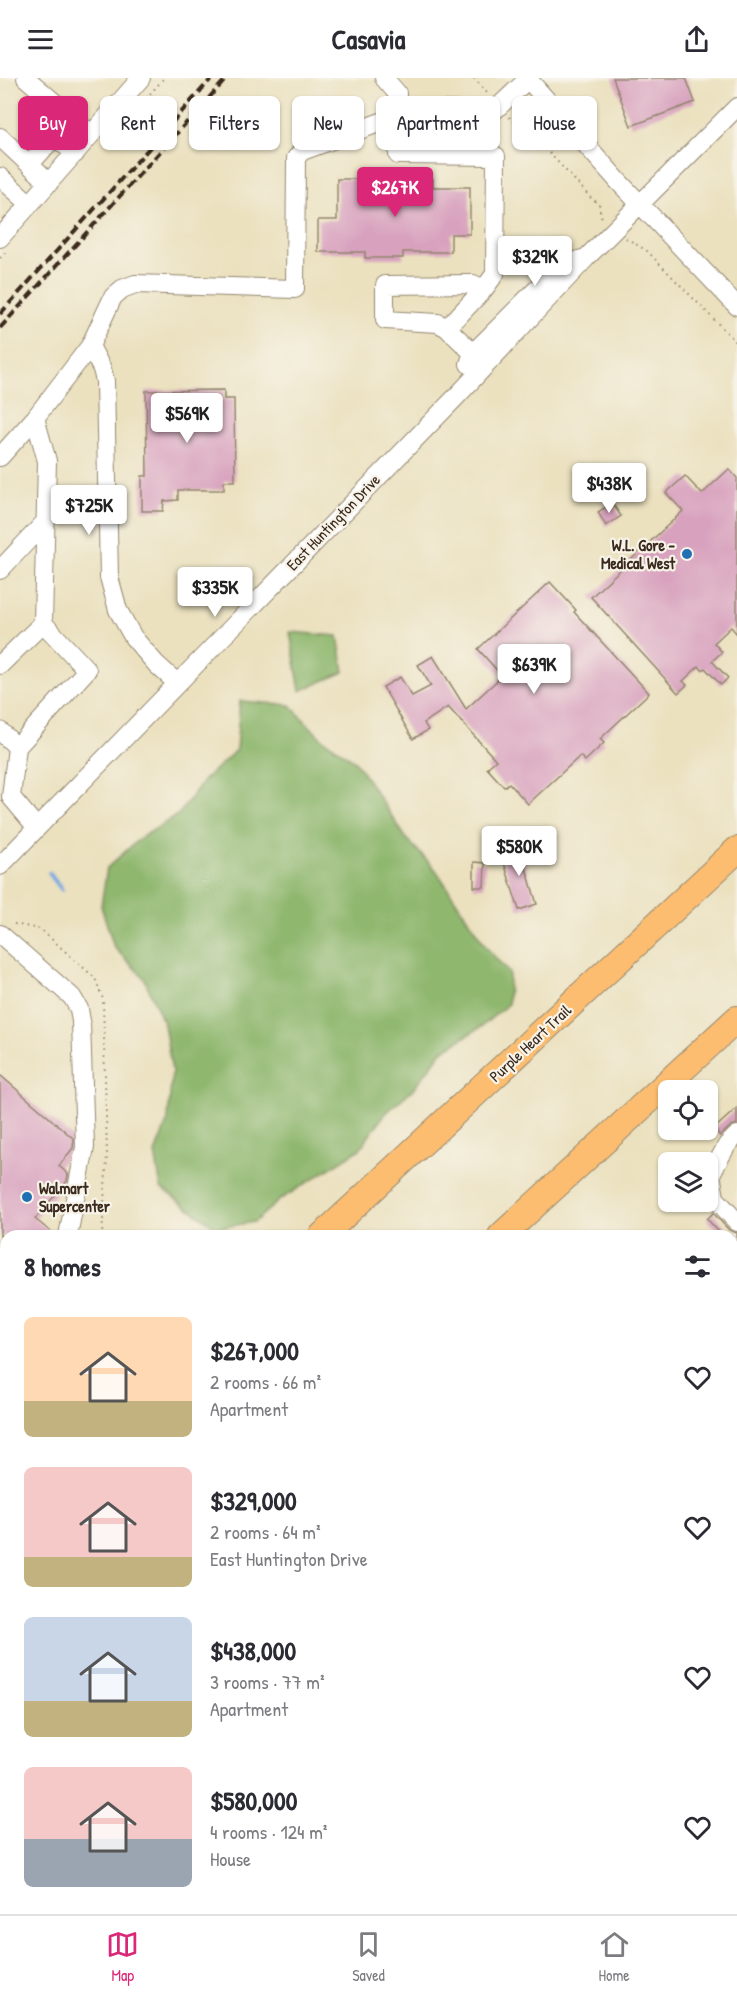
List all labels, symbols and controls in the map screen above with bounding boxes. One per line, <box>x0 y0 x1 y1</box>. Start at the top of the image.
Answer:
text: Casavia <box>332 21 405 57</box>
icon: menu <box>24 23 57 56</box>
icon: share <box>680 23 713 56</box>
chip: Buy <box>18 96 88 150</box>
chip: Rent <box>100 96 177 150</box>
chip: Filters <box>189 96 280 150</box>
chip: New <box>292 96 364 150</box>
chip: Apartment <box>376 96 500 150</box>
chip: House <box>512 96 597 150</box>
pin: $267K <box>353 167 437 218</box>
text: $267K <box>371 173 419 200</box>
pin: $329K <box>493 236 577 287</box>
text: $329K <box>512 242 558 269</box>
pin: $569K <box>145 393 229 444</box>
text: $569K <box>165 399 209 426</box>
pin: $438K <box>567 463 651 514</box>
street label: East Huntington Drive <box>281 469 385 575</box>
text: $438K <box>586 469 632 496</box>
pin: $725K <box>47 485 131 536</box>
text: $725K <box>65 491 113 518</box>
place label: W.L. Gore - Medical West <box>601 534 676 574</box>
marker: W.L. Gore - Medical West <box>680 547 694 561</box>
pin: $335K <box>173 567 257 618</box>
text: $335K <box>192 573 238 600</box>
pin: $639K <box>492 644 576 695</box>
text: $639K <box>512 650 556 677</box>
pin: $580K <box>477 826 561 877</box>
text: $580K <box>496 832 542 859</box>
street label: Purple Heart Trail <box>484 999 576 1087</box>
map controls <box>658 1080 718 1212</box>
button: locate <box>658 1080 718 1140</box>
button: layers <box>658 1152 718 1212</box>
place label: Walmart Supercenter <box>39 1177 111 1218</box>
marker: Walmart Supercenter <box>20 1190 34 1204</box>
text: 8 homes <box>24 1249 101 1284</box>
icon: filters <box>681 1250 714 1283</box>
text: $267,000 <box>210 1333 299 1368</box>
icon: home <box>72 1341 144 1413</box>
icon: heart <box>681 1361 714 1394</box>
text: 2 rooms · 66 m² <box>210 1368 321 1395</box>
text: Apartment <box>210 1395 288 1422</box>
text: $329,000 <box>210 1483 297 1518</box>
icon: home <box>72 1491 144 1563</box>
icon: heart <box>681 1511 714 1544</box>
text: 2 rooms · 64 m² <box>210 1518 321 1545</box>
text: East Huntington Drive <box>210 1545 368 1572</box>
text: $438,000 <box>210 1633 296 1668</box>
icon: home <box>72 1641 144 1713</box>
icon: heart <box>681 1661 714 1694</box>
text: 3 rooms · 77 m² <box>210 1668 324 1695</box>
text: Apartment <box>210 1695 288 1722</box>
text: $580,000 <box>210 1783 297 1818</box>
icon: home <box>72 1791 144 1863</box>
icon: heart <box>681 1811 714 1844</box>
text: 4 rooms · 124 m² <box>210 1818 327 1845</box>
text: House <box>210 1845 251 1872</box>
tab: Map <box>106 1928 139 1986</box>
tab: Saved <box>352 1928 385 1986</box>
tab: Home <box>598 1928 631 1986</box>

